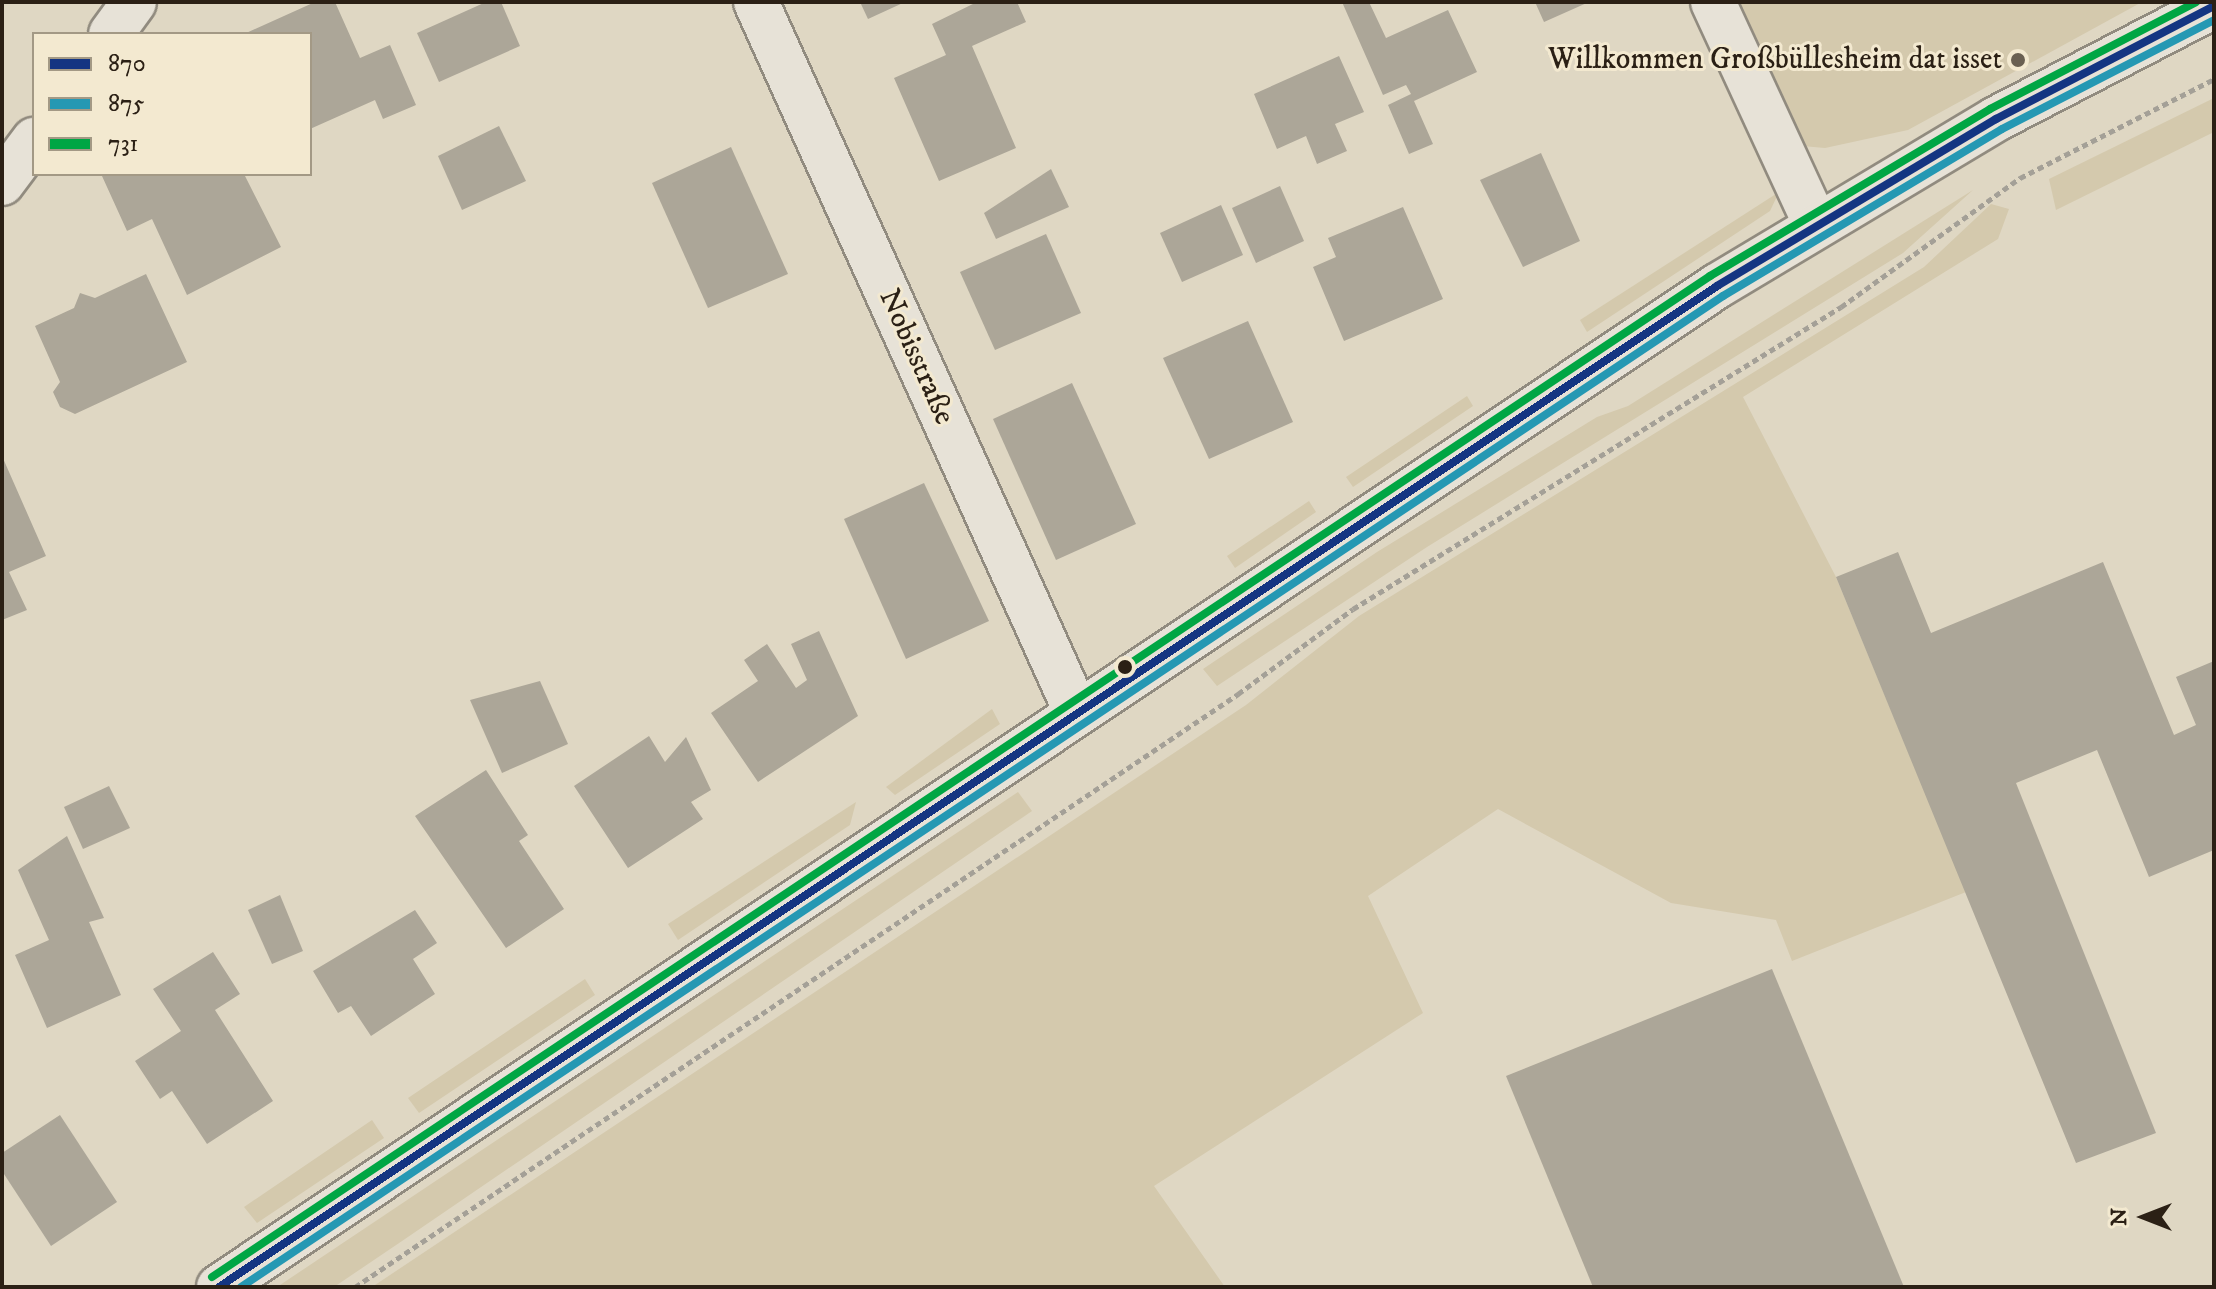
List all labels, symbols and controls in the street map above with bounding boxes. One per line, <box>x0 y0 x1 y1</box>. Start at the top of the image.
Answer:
legend <box>32 32 312 176</box>
place label: Willkommen Großbüllesheim dat isset <box>1548 42 2002 78</box>
text: 870 <box>108 49 146 79</box>
marker: Willkommen Großbüllesheim dat isset <box>2009 51 2027 69</box>
text: 875 <box>108 89 145 119</box>
text: 731 <box>108 129 138 159</box>
street label: Nobisstraße <box>870 284 962 430</box>
unlabelled marker <box>1117 659 1133 675</box>
north arrow <box>2104 1177 2184 1257</box>
text: N <box>2106 1208 2133 1226</box>

